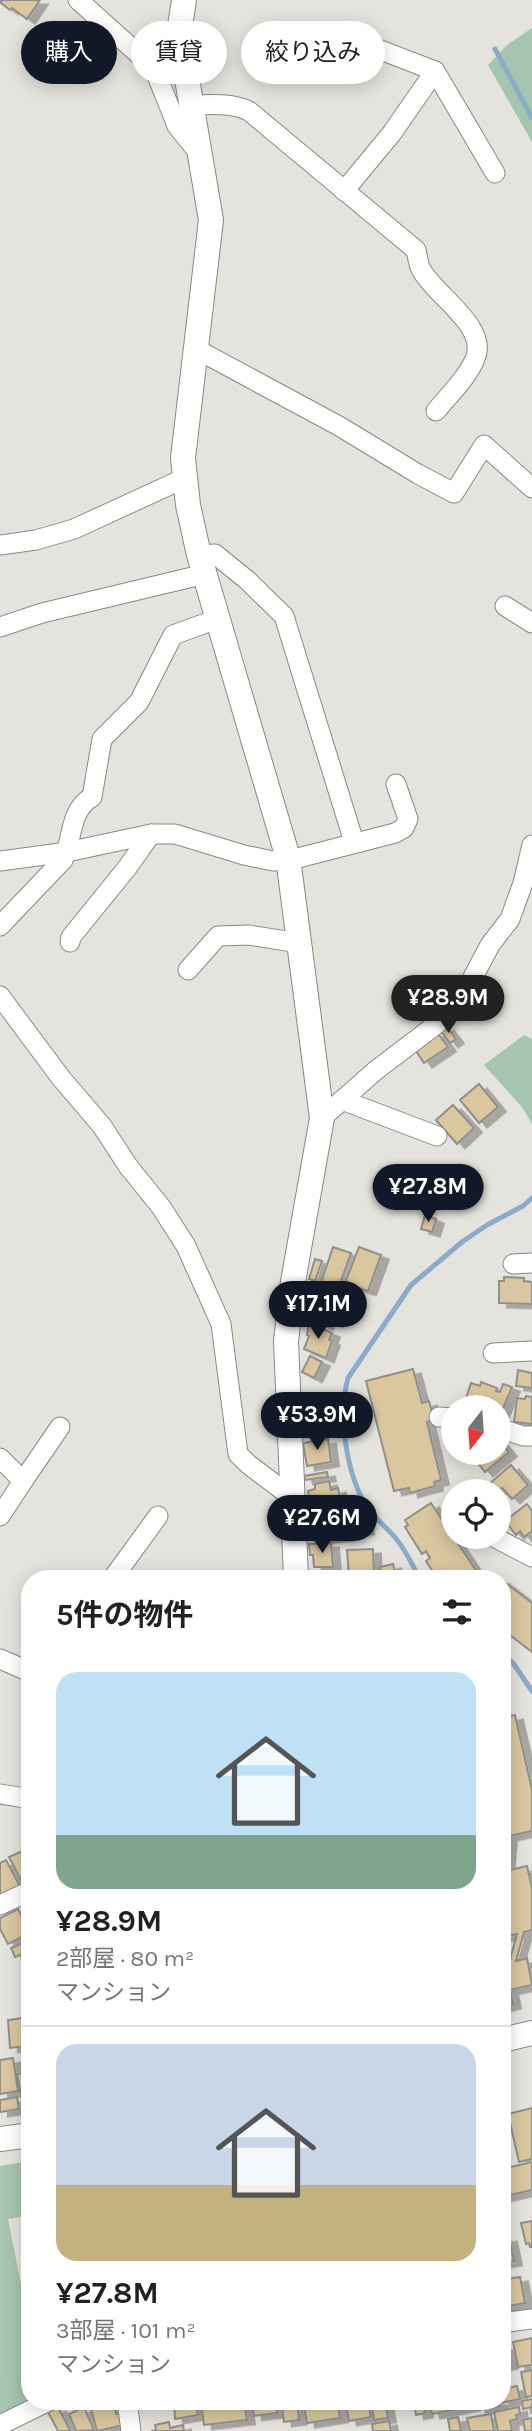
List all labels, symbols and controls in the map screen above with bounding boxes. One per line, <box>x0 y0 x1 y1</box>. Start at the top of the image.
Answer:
chip: 購入 <box>21 21 117 84</box>
chip: 賃貸 <box>131 21 227 84</box>
chip: 絞り込み <box>241 21 385 84</box>
pin: ¥28.9M <box>391 976 505 1035</box>
text: ¥28.9M <box>407 984 489 1011</box>
pin: ¥27.8M <box>371 1164 485 1224</box>
text: ¥27.8M <box>389 1173 467 1200</box>
pin: ¥17.1M <box>261 1282 375 1341</box>
text: ¥17.1M <box>285 1290 351 1317</box>
pin: ¥53.9M <box>260 1392 374 1452</box>
north arrow <box>441 1395 511 1465</box>
map controls <box>441 1395 511 1549</box>
text: ¥53.9M <box>277 1401 357 1428</box>
button: locate <box>441 1479 511 1549</box>
pin: ¥27.6M <box>265 1496 379 1555</box>
text: ¥27.6M <box>283 1504 361 1531</box>
icon: filters <box>438 1593 476 1631</box>
text: 5件の物件 <box>56 1597 193 1633</box>
icon: home <box>203 1718 329 1844</box>
text: ¥28.9M <box>56 1903 162 1939</box>
text: 2部屋 · 80 m² <box>56 1945 194 1972</box>
text: マンション <box>56 1979 171 2006</box>
icon: home <box>203 2090 329 2216</box>
text: ¥27.8M <box>56 2275 159 2311</box>
text: 3部屋 · 101 m² <box>56 2317 196 2344</box>
text: マンション <box>56 2351 171 2378</box>

